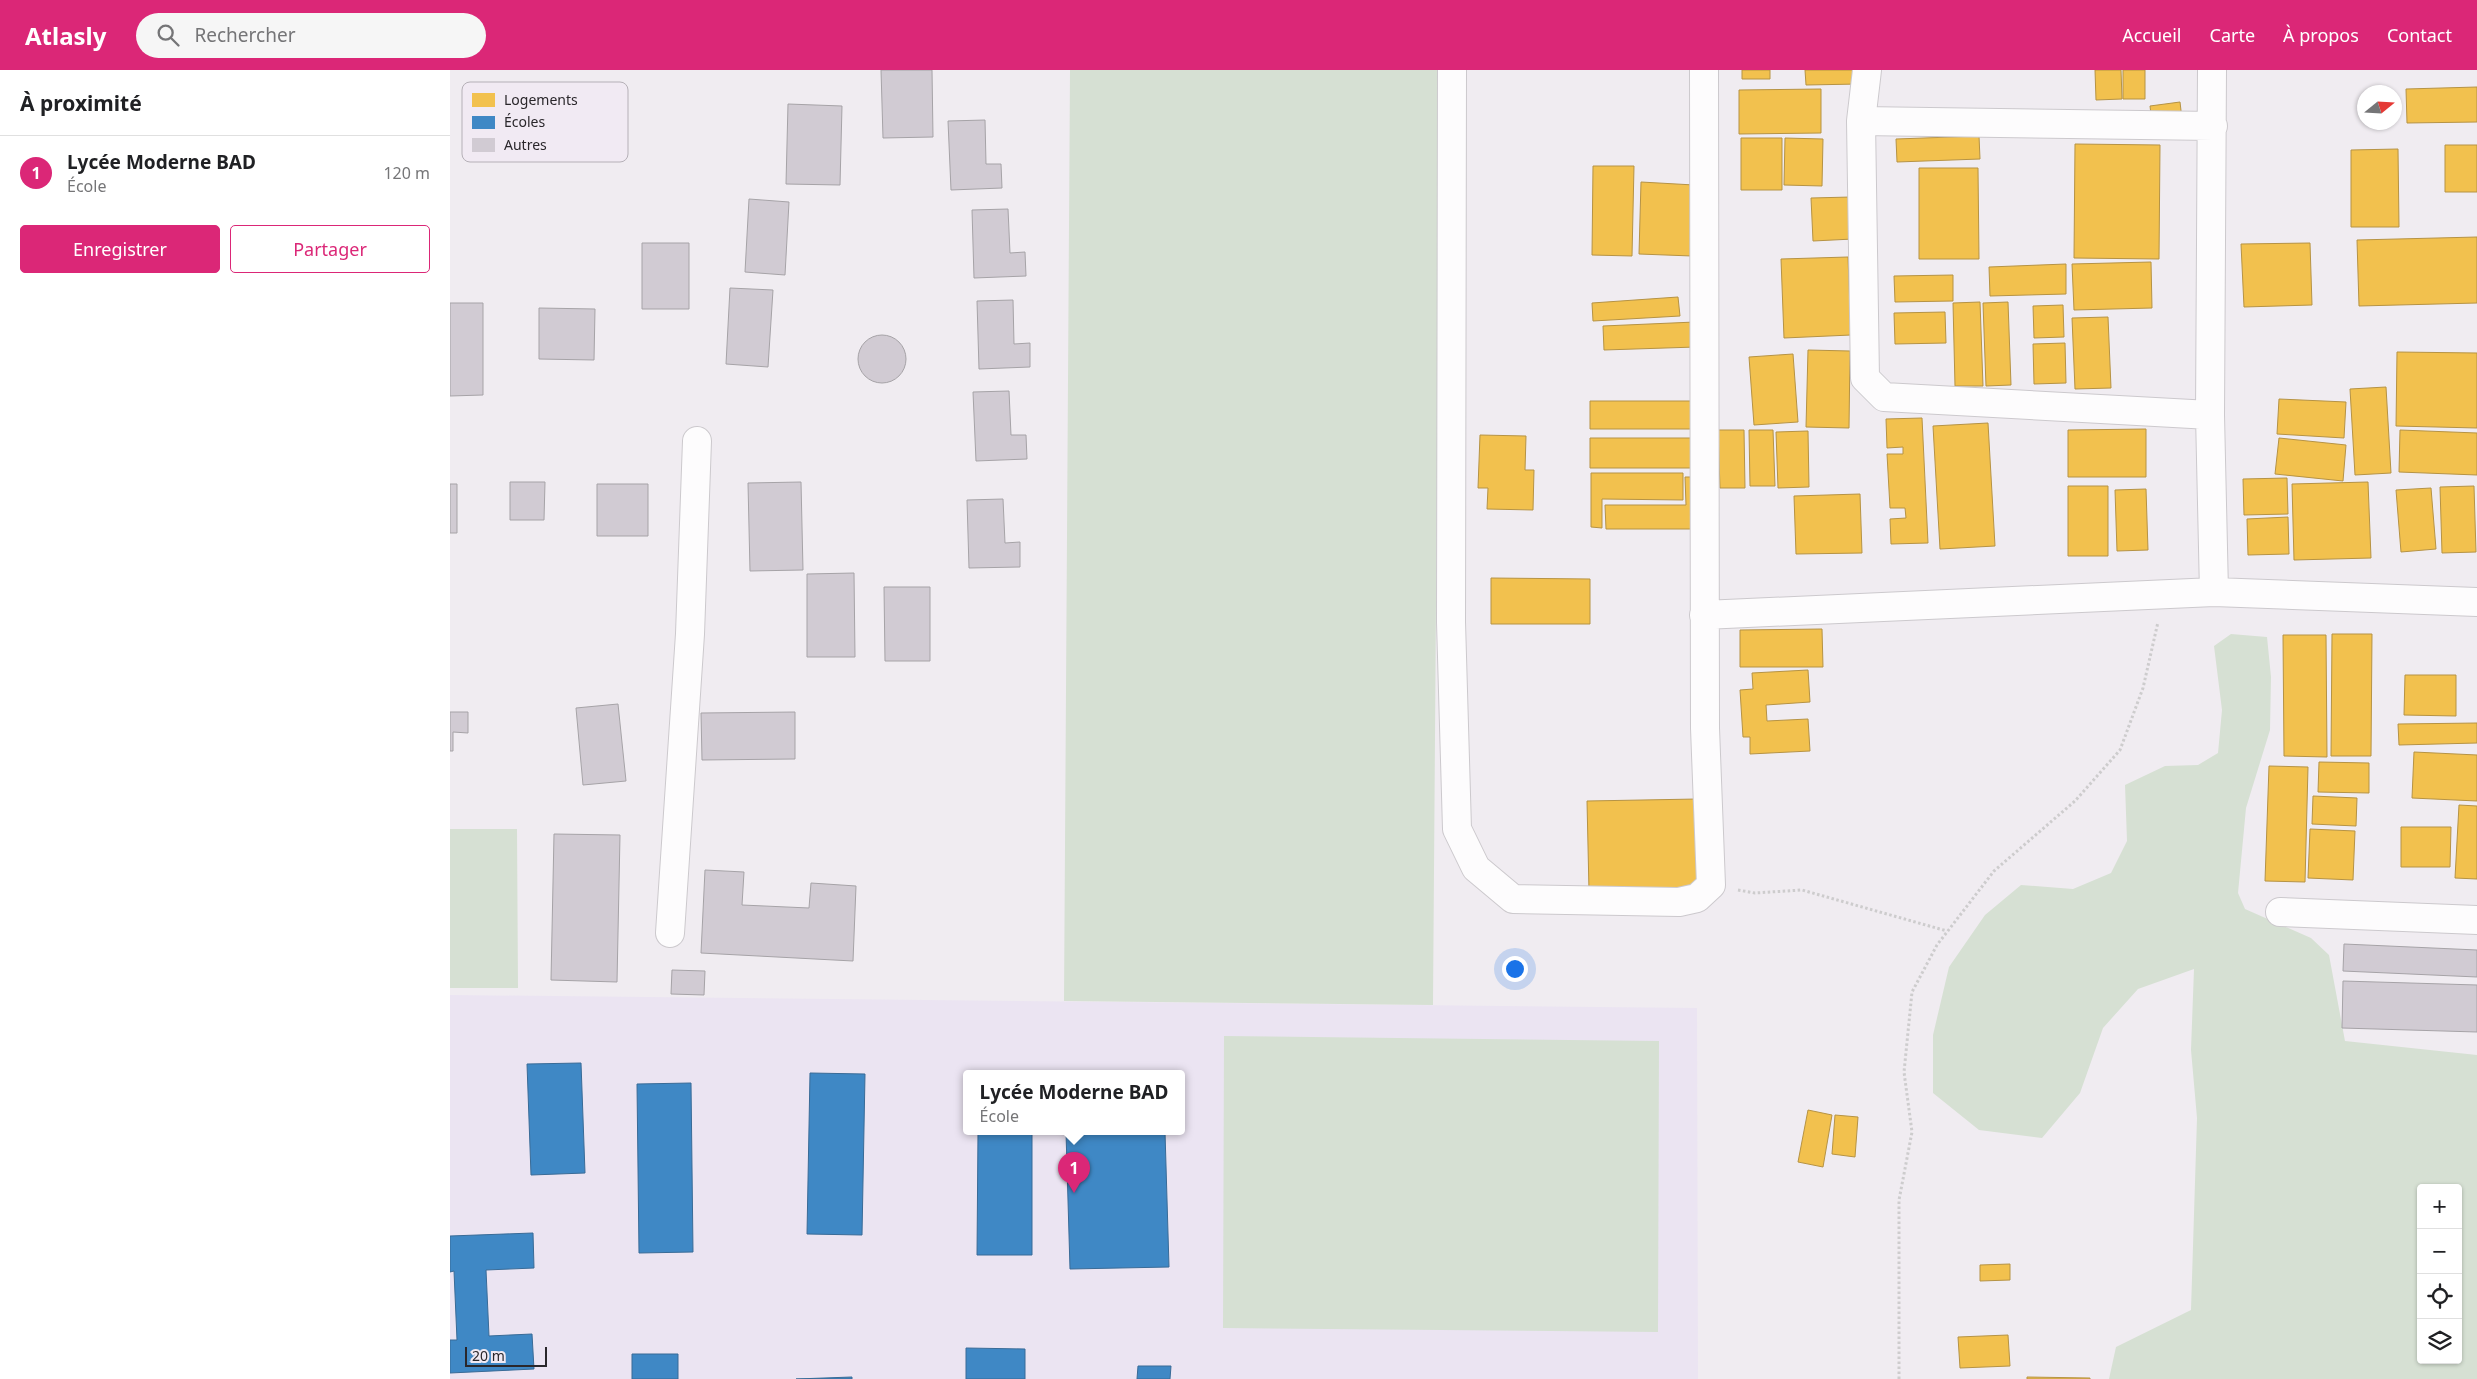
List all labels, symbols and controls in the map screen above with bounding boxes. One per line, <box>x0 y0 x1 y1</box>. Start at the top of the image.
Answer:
search box <box>136 13 486 58</box>
text: Atlasly <box>25 19 106 52</box>
icon: search <box>154 21 182 49</box>
text: Rechercher <box>194 22 295 48</box>
text: Accueil <box>2122 23 2182 47</box>
text: Carte <box>2210 23 2255 47</box>
text: À propos <box>2283 23 2359 47</box>
text: Contact <box>2387 23 2452 47</box>
legend <box>462 82 628 162</box>
north arrow <box>2357 85 2402 130</box>
text: À proximité <box>20 89 142 117</box>
text: Logements <box>504 90 578 109</box>
text: Écoles <box>504 112 545 131</box>
text: Autres <box>504 135 547 154</box>
text: Lycée Moderne BAD <box>67 149 256 175</box>
text: 1 <box>31 162 41 184</box>
text: 120 m <box>383 162 430 184</box>
text: École <box>67 175 106 197</box>
button: Enregistrer <box>20 225 220 273</box>
button: Partager <box>230 225 430 273</box>
your location <box>1502 956 1528 982</box>
popup <box>963 1070 1185 1135</box>
text: Lycée Moderne BAD <box>980 1079 1168 1105</box>
text: École <box>980 1105 1019 1127</box>
pin: 1 <box>1058 1152 1090 1193</box>
map controls <box>2417 1184 2462 1364</box>
button: + <box>2417 1184 2462 1229</box>
button: − <box>2417 1229 2462 1274</box>
button: locate <box>2417 1274 2462 1319</box>
button: layers <box>2417 1319 2462 1364</box>
scale bar <box>465 1344 548 1367</box>
text: 20 m <box>472 1346 505 1365</box>

